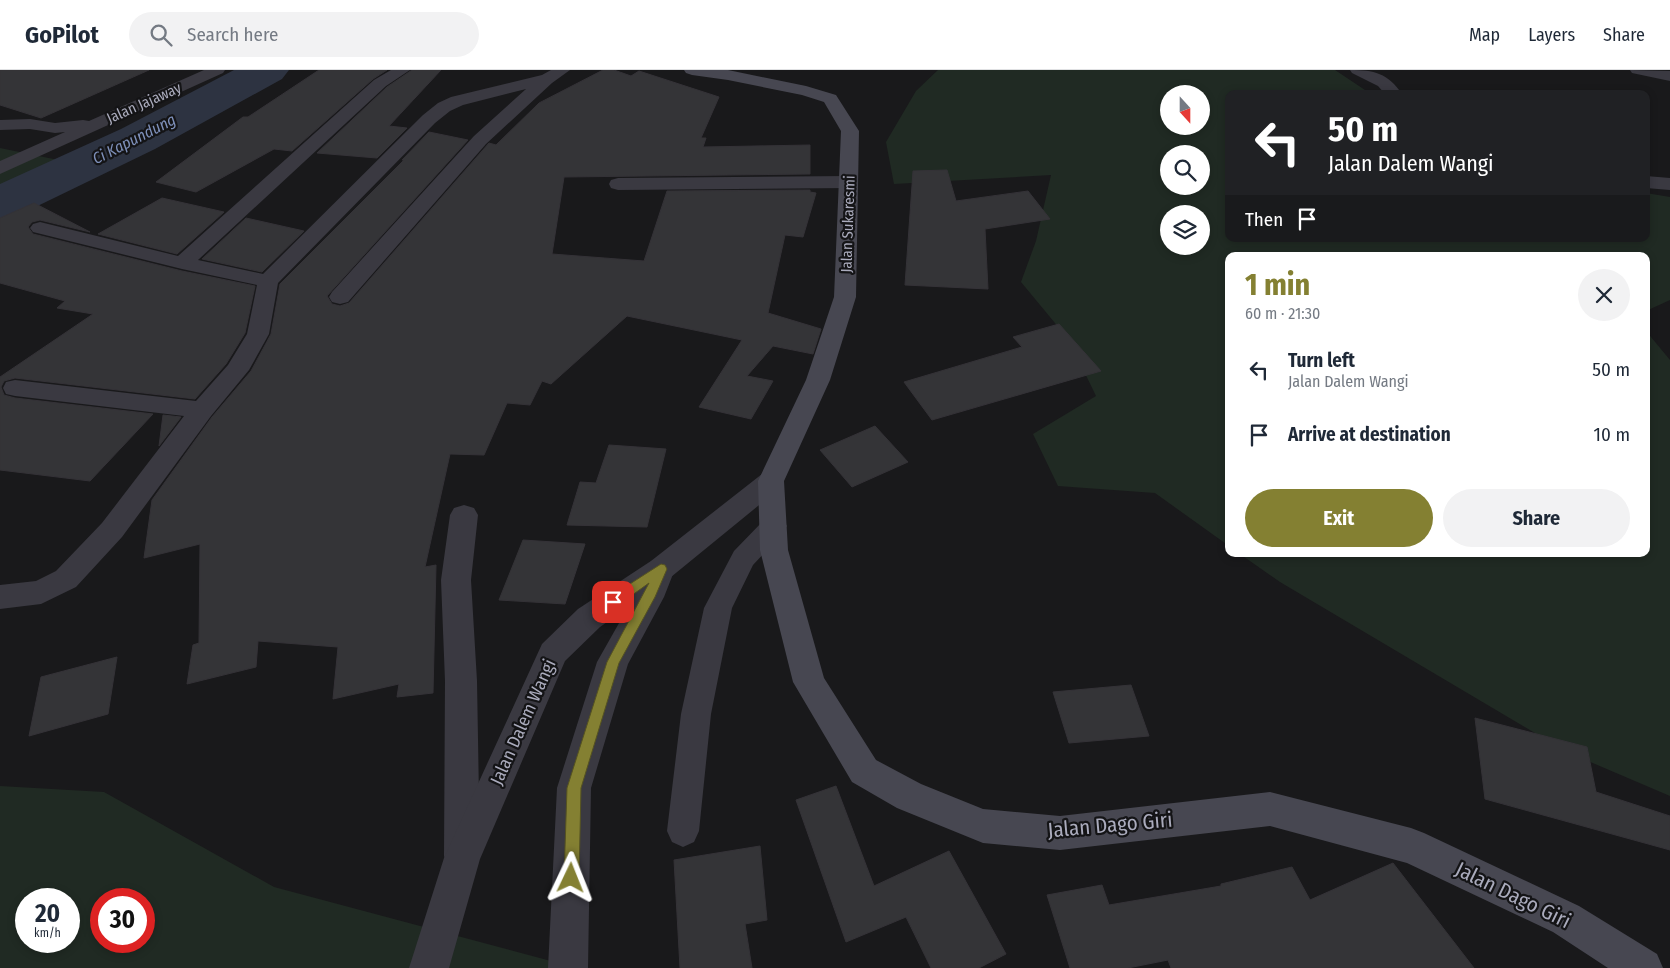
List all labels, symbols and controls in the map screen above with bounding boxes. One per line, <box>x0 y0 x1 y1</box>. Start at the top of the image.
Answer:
search box <box>129 12 479 57</box>
text: GoPilot <box>25 21 99 49</box>
icon: search <box>147 21 175 49</box>
text: Search here <box>187 23 279 46</box>
text: Map <box>1469 24 1500 46</box>
text: Layers <box>1528 24 1575 46</box>
text: Share <box>1603 24 1645 46</box>
street label: Jalan Jajaway <box>104 78 184 127</box>
north arrow <box>1160 85 1210 135</box>
map controls <box>1160 85 1210 255</box>
text: 50 m <box>1328 108 1398 150</box>
water label: Ci Kapundung <box>89 110 179 168</box>
icon: left <box>1245 110 1310 175</box>
button: search <box>1160 145 1210 195</box>
text: Jalan Dalem Wangi <box>1328 150 1494 177</box>
street label: Jalan Sukaresmi <box>837 175 859 273</box>
button: layers <box>1160 205 1210 255</box>
icon: arrive <box>1293 205 1321 233</box>
text: Then <box>1245 208 1283 231</box>
text: 1 min <box>1245 267 1310 303</box>
button: close <box>1578 269 1630 321</box>
text: 60 m · 21:30 <box>1245 304 1320 323</box>
text: Turn left <box>1288 349 1355 372</box>
icon: left <box>1245 356 1273 384</box>
text: 50 m <box>1592 358 1630 381</box>
text: Jalan Dalem Wangi <box>1288 372 1408 391</box>
icon: arrive <box>1245 421 1273 449</box>
text: Arrive at destination <box>1288 423 1451 446</box>
text: 10 m <box>1594 423 1630 446</box>
button: Exit <box>1245 489 1433 547</box>
button: Share <box>1443 489 1630 547</box>
pin <box>592 581 634 623</box>
icon: arrive <box>599 588 627 616</box>
street label: Jalan Dalem Wangi <box>485 656 561 788</box>
street label: Jalan Dago Giri <box>1047 807 1173 843</box>
position arrow <box>544 851 596 903</box>
street label: Jalan Dago Giri <box>1451 856 1575 934</box>
speed limit sign: 30 <box>90 888 155 953</box>
text: 20 <box>35 899 60 929</box>
text: km/h <box>34 926 61 940</box>

